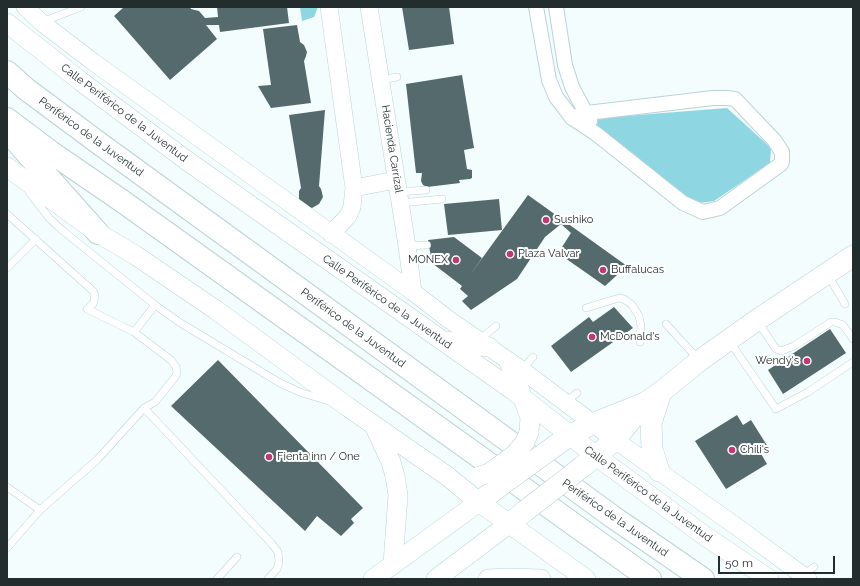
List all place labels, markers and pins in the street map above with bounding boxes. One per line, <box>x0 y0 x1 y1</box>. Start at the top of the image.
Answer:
place label: Sushiko <box>554 213 593 227</box>
marker: Sushiko <box>541 215 551 225</box>
place label: Plaza Valvar <box>518 247 579 261</box>
marker: Plaza Valvar <box>505 249 515 259</box>
place label: MONEX <box>408 253 448 267</box>
marker: MONEX <box>451 255 461 265</box>
place label: Buffalucas <box>611 263 664 277</box>
marker: Buffalucas <box>598 265 608 275</box>
place label: McDonald's <box>600 330 660 344</box>
marker: McDonald's <box>587 332 597 342</box>
place label: Wendy's <box>755 354 799 368</box>
marker: Wendy's <box>802 356 812 366</box>
place label: Chili's <box>740 443 769 457</box>
marker: Chili's <box>727 445 737 455</box>
place label: Fienta inn / One <box>277 450 360 464</box>
marker: Fienta inn / One <box>264 452 274 462</box>

